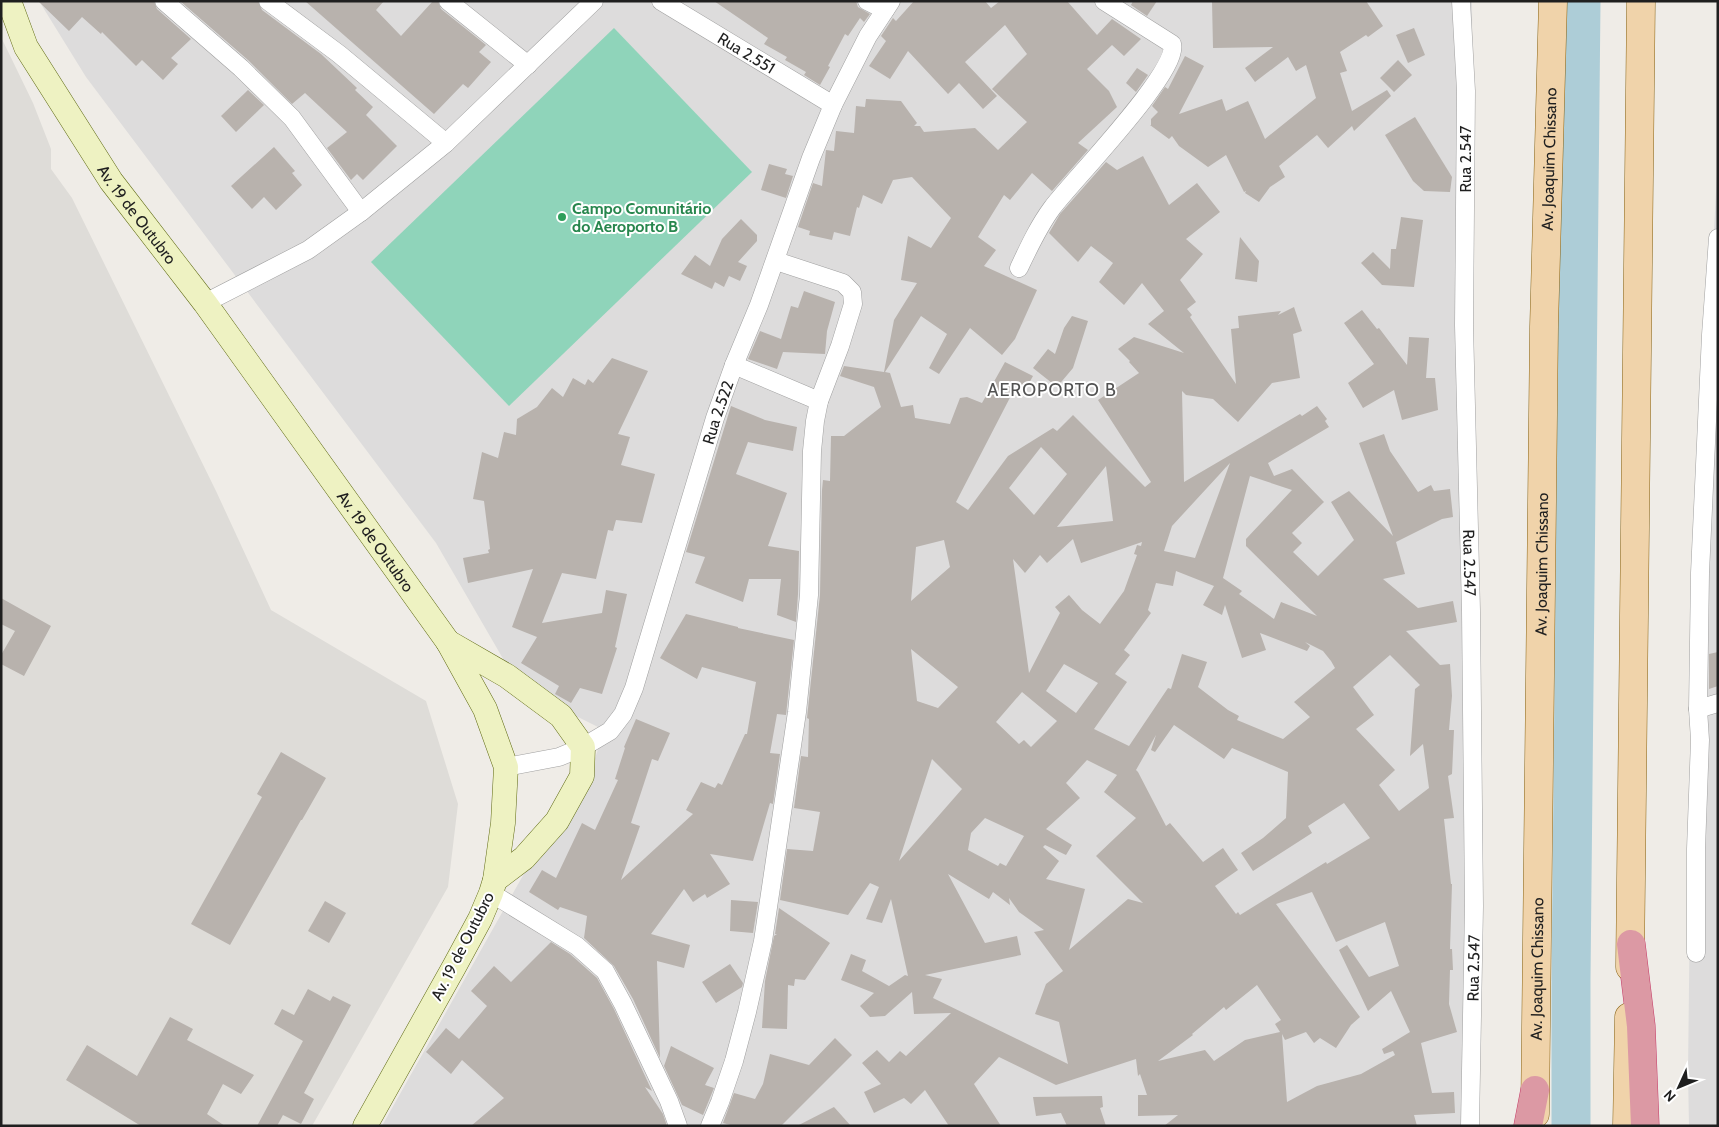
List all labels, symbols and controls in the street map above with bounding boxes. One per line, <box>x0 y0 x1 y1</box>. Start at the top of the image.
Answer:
street label: Rua 2.551 <box>714 29 778 78</box>
street label: Av. Joaquim Chissano <box>1538 87 1561 231</box>
street label: Rua 2.547 <box>1456 126 1475 192</box>
street label: Av. 19 de Outubro <box>93 162 180 268</box>
place label: Campo Comunitário do Aeroporto B <box>572 199 711 236</box>
marker: Campo Comunitário do Aeroporto B <box>556 211 568 223</box>
street label: Rua 2.522 <box>699 378 738 447</box>
district label: AEROPORTO B <box>987 379 1117 401</box>
street label: Av. 19 de Outubro <box>333 488 418 596</box>
street label: Av. Joaquim Chissano <box>1531 492 1552 636</box>
street label: Rua 2.547 <box>1459 529 1480 596</box>
street label: Av. 19 de Outubro <box>427 889 498 1004</box>
street label: Av. Joaquim Chissano <box>1527 897 1547 1041</box>
street label: Rua 2.547 <box>1463 934 1484 1002</box>
north arrow <box>1654 1062 1704 1112</box>
text: N <box>1660 1086 1680 1106</box>

